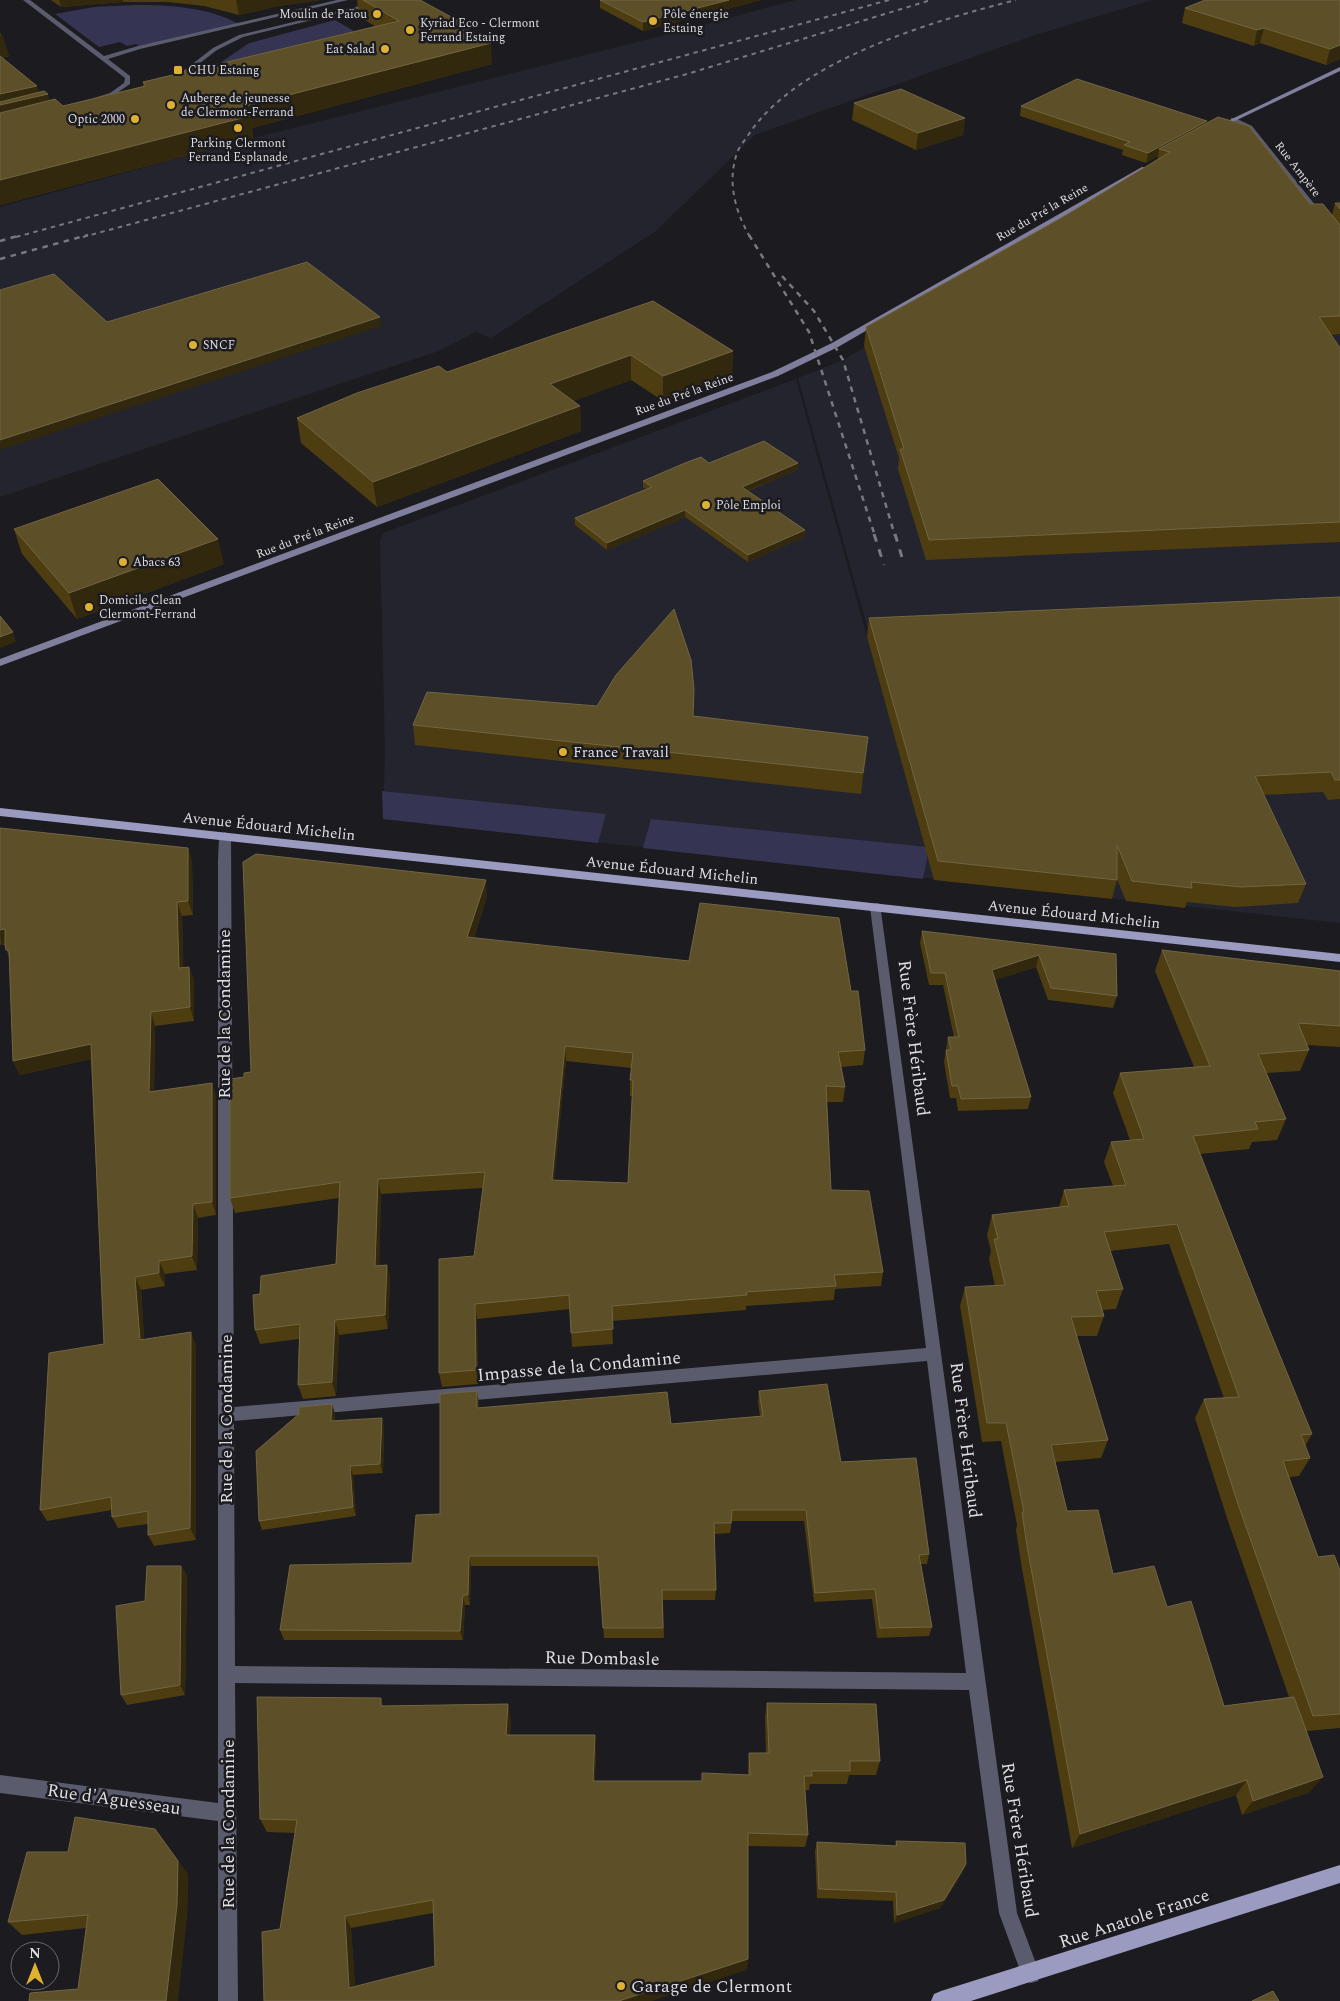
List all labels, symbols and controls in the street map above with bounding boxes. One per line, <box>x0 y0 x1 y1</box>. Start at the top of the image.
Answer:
place label: Moulin de Païou <box>279 5 367 24</box>
place label: Pôle énergie Estaing <box>663 5 729 38</box>
marker: Moulin de Païou <box>371 8 383 20</box>
place label: Kyriad Eco - Clermont Ferrand Estaing <box>420 14 540 47</box>
marker: Pôle énergie Estaing <box>647 15 659 27</box>
marker: Kyriad Eco - Clermont Ferrand Estaing <box>404 24 416 36</box>
place label: Eat Salad <box>326 40 375 59</box>
marker: Eat Salad <box>379 43 391 55</box>
place label: CHU Estaing <box>188 61 259 80</box>
marker: CHU Estaing <box>172 64 184 76</box>
place label: Auberge de jeunesse de Clermont-Ferrand <box>181 89 294 122</box>
marker: Auberge de jeunesse de Clermont-Ferrand <box>165 99 177 111</box>
place label: Optic 2000 <box>68 110 125 129</box>
marker: Optic 2000 <box>129 113 141 125</box>
marker: Parking Clermont Ferrand Esplanade <box>232 122 244 134</box>
place label: Parking Clermont Ferrand Esplanade <box>188 134 288 167</box>
street label: Rue Ampère <box>1270 137 1326 201</box>
street label: Rue du Pré la Reine <box>993 178 1092 247</box>
place label: SNCF <box>203 336 235 355</box>
marker: SNCF <box>187 339 199 351</box>
street label: Rue du Pré la Reine <box>632 368 736 421</box>
place label: Pôle Emploi <box>716 496 781 515</box>
marker: Pôle Emploi <box>700 499 712 511</box>
street label: Rue du Pré la Reine <box>253 509 357 564</box>
place label: Abacs 63 <box>133 553 180 572</box>
marker: Abacs 63 <box>117 556 129 568</box>
place label: Domicile Clean Clermont-Ferrand <box>99 591 196 624</box>
marker: Domicile Clean Clermont-Ferrand <box>83 601 95 613</box>
place label: France Travail <box>573 741 669 764</box>
marker: France Travail <box>557 746 569 758</box>
street label: Avenue Édouard Michelin <box>181 806 357 847</box>
street label: Avenue Édouard Michelin <box>584 850 760 891</box>
street label: Avenue Édouard Michelin <box>986 894 1162 935</box>
street label: Rue de la Condamine <box>211 929 238 1099</box>
street label: Rue Frère Héribaud <box>891 958 936 1118</box>
street label: Rue de la Condamine <box>213 1334 240 1504</box>
street label: Impasse de la Condamine <box>476 1344 682 1389</box>
street label: Rue Frère Héribaud <box>943 1360 988 1520</box>
street label: Rue Dombasle <box>544 1644 660 1673</box>
street label: Rue de la Condamine <box>215 1739 242 1909</box>
street label: Rue Frère Héribaud <box>994 1760 1045 1920</box>
street label: Rue d'Aguesseau <box>45 1777 182 1822</box>
street label: Rue Anatole France <box>1055 1881 1213 1956</box>
north arrow <box>10 1941 60 1991</box>
text: N <box>29 1943 41 1964</box>
place label: Garage de Clermont <box>631 1973 792 2000</box>
marker: Garage de Clermont <box>615 1980 627 1992</box>

